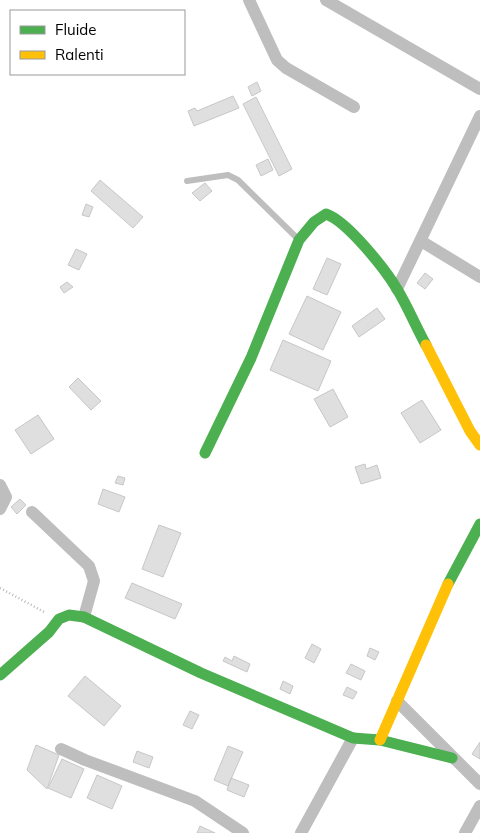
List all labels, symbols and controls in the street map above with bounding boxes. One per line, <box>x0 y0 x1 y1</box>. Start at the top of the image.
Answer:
legend <box>10 10 185 75</box>
text: Fluide <box>55 20 96 39</box>
text: Ralenti <box>55 45 104 64</box>

